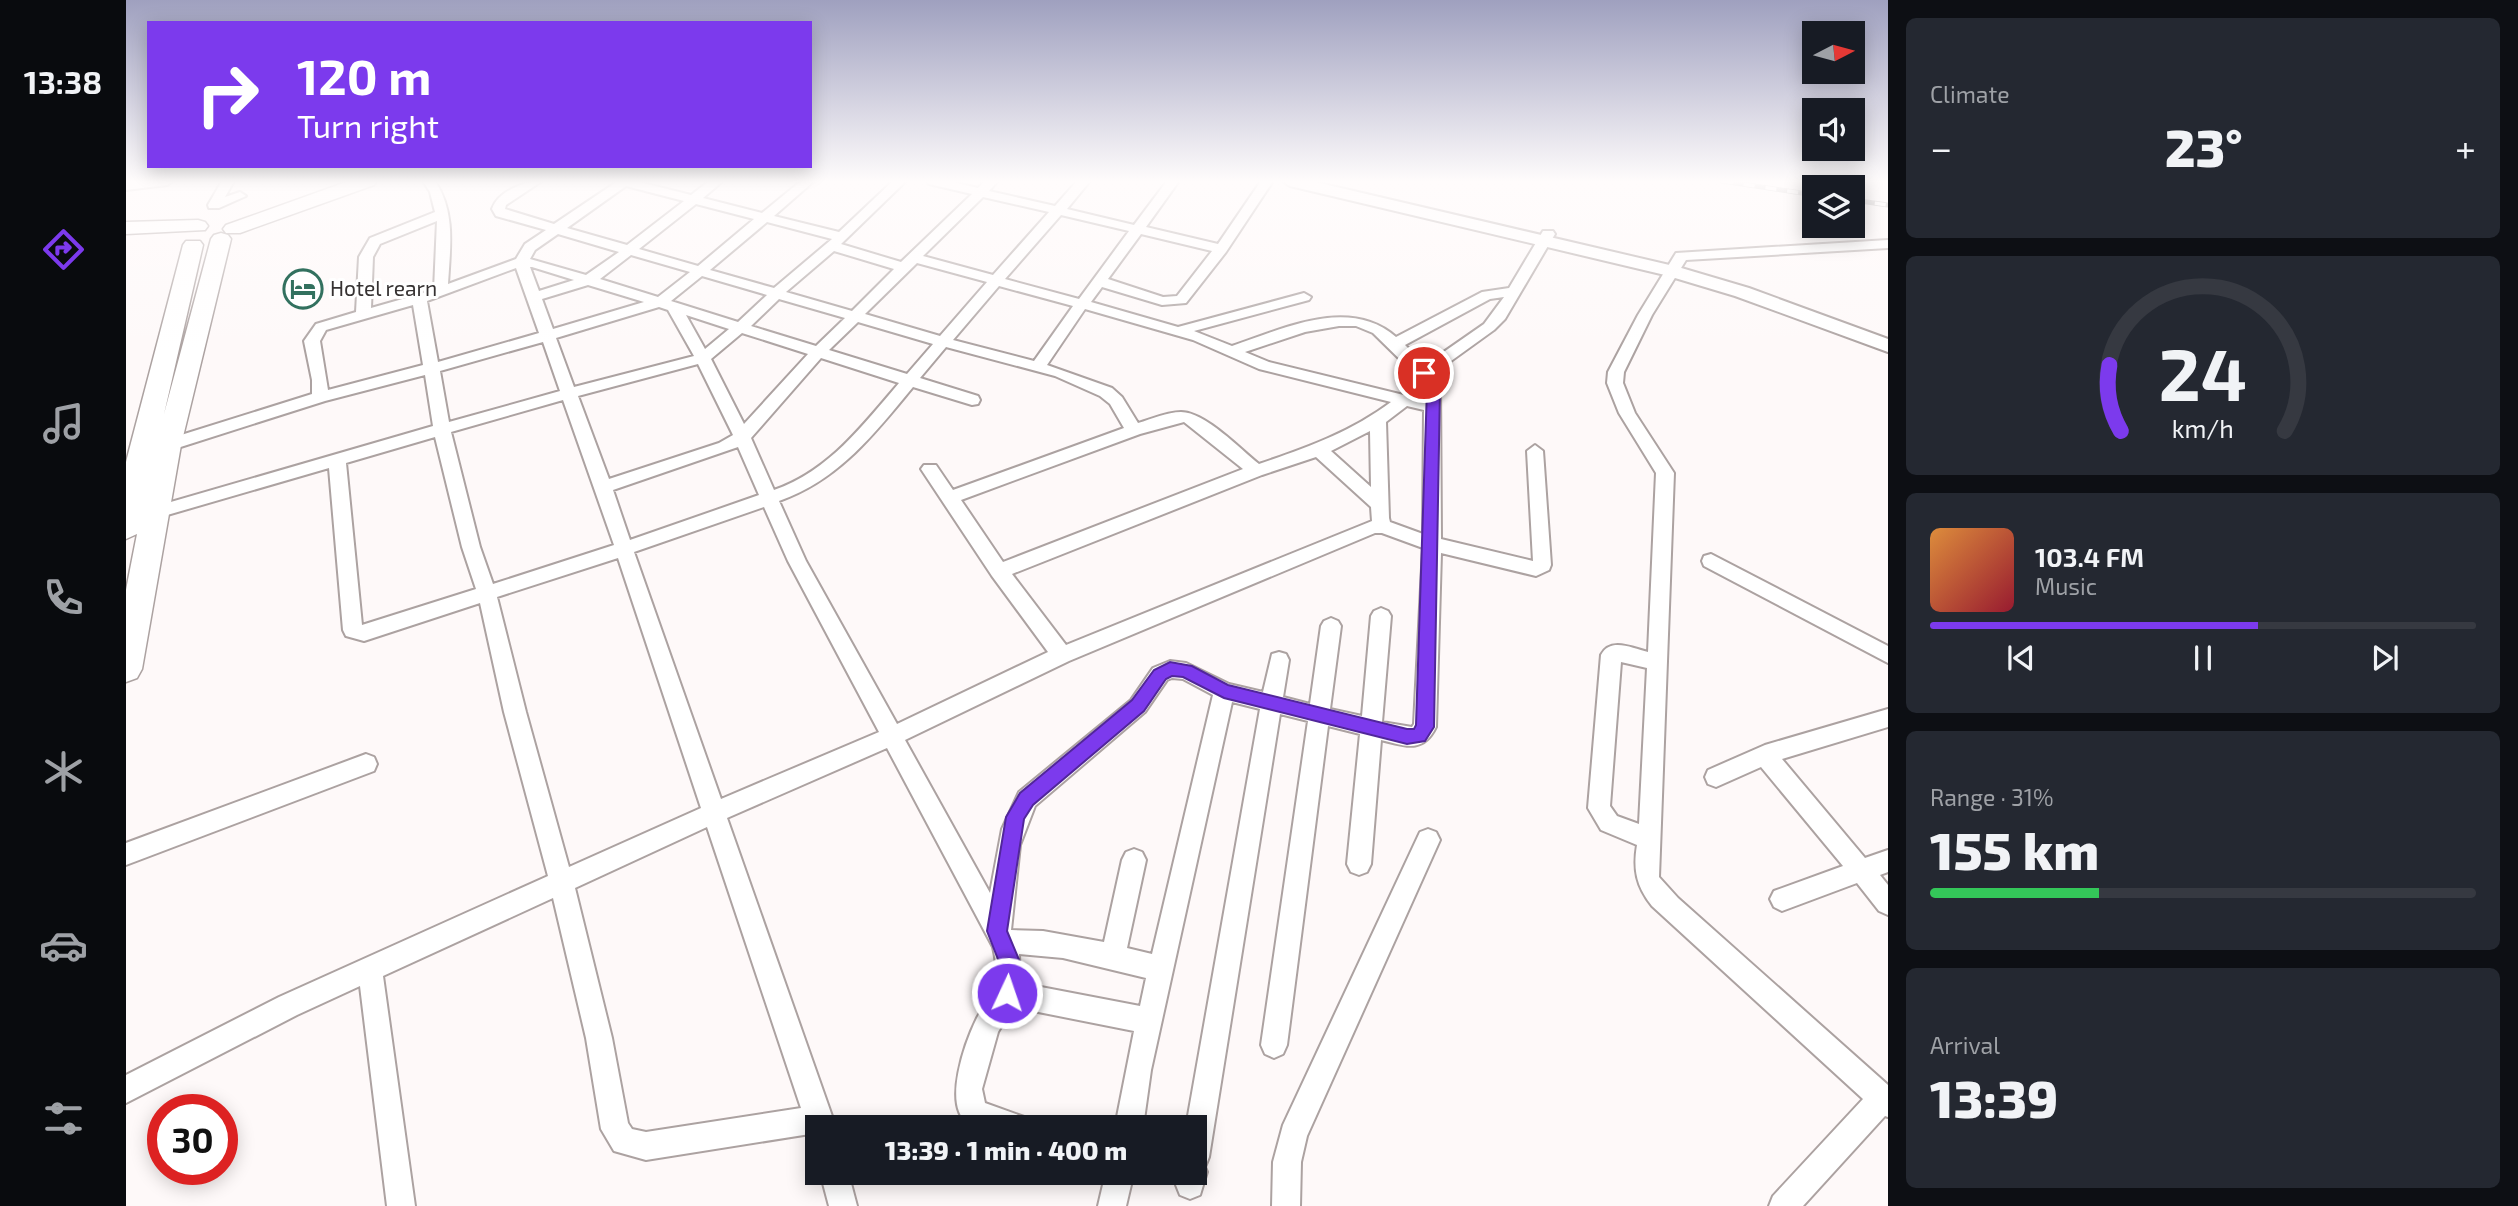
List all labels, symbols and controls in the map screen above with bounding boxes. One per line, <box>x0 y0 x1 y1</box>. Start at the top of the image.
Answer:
north arrow <box>1802 21 1866 84</box>
map controls <box>1802 21 1865 238</box>
text: 120 m <box>297 46 431 105</box>
icon: right <box>182 49 273 140</box>
text: 13:38 <box>24 62 102 100</box>
text: Climate <box>1930 80 2010 108</box>
button: sound <box>1802 98 1865 161</box>
text: Turn right <box>297 106 439 144</box>
text: 23° <box>2165 115 2243 177</box>
text: − <box>1930 124 1952 170</box>
text: + <box>2455 124 2476 170</box>
button: layers <box>1802 175 1865 238</box>
icon: directions <box>39 225 88 274</box>
hotel icon: Hotel rearn <box>282 268 324 310</box>
place label: Hotel rearn <box>330 275 437 300</box>
text: 24 <box>2159 329 2247 417</box>
pin <box>1394 343 1454 403</box>
icon: arrive <box>1405 354 1443 392</box>
icon: music <box>39 399 88 448</box>
text: km/h <box>2172 413 2234 443</box>
text: 103.4 FM <box>2035 541 2144 572</box>
text: Music <box>2035 572 2097 600</box>
icon: phone <box>39 573 88 622</box>
icon: previous <box>2002 639 2040 677</box>
icon: pause <box>2184 639 2222 677</box>
icon: next <box>2366 639 2404 677</box>
icon: climate <box>39 747 88 796</box>
text: Range · 31% <box>1930 783 2054 811</box>
text: 155 km <box>1930 818 2099 880</box>
icon: car <box>39 921 88 970</box>
position arrow <box>970 956 1044 1030</box>
text: Arrival <box>1930 1031 2000 1059</box>
text: 13:39 <box>1930 1066 2058 1128</box>
icon: filters <box>39 1094 88 1143</box>
speed limit sign: 30 <box>147 1094 238 1185</box>
text: 13:39 · 1 min · 400 m <box>885 1134 1127 1165</box>

